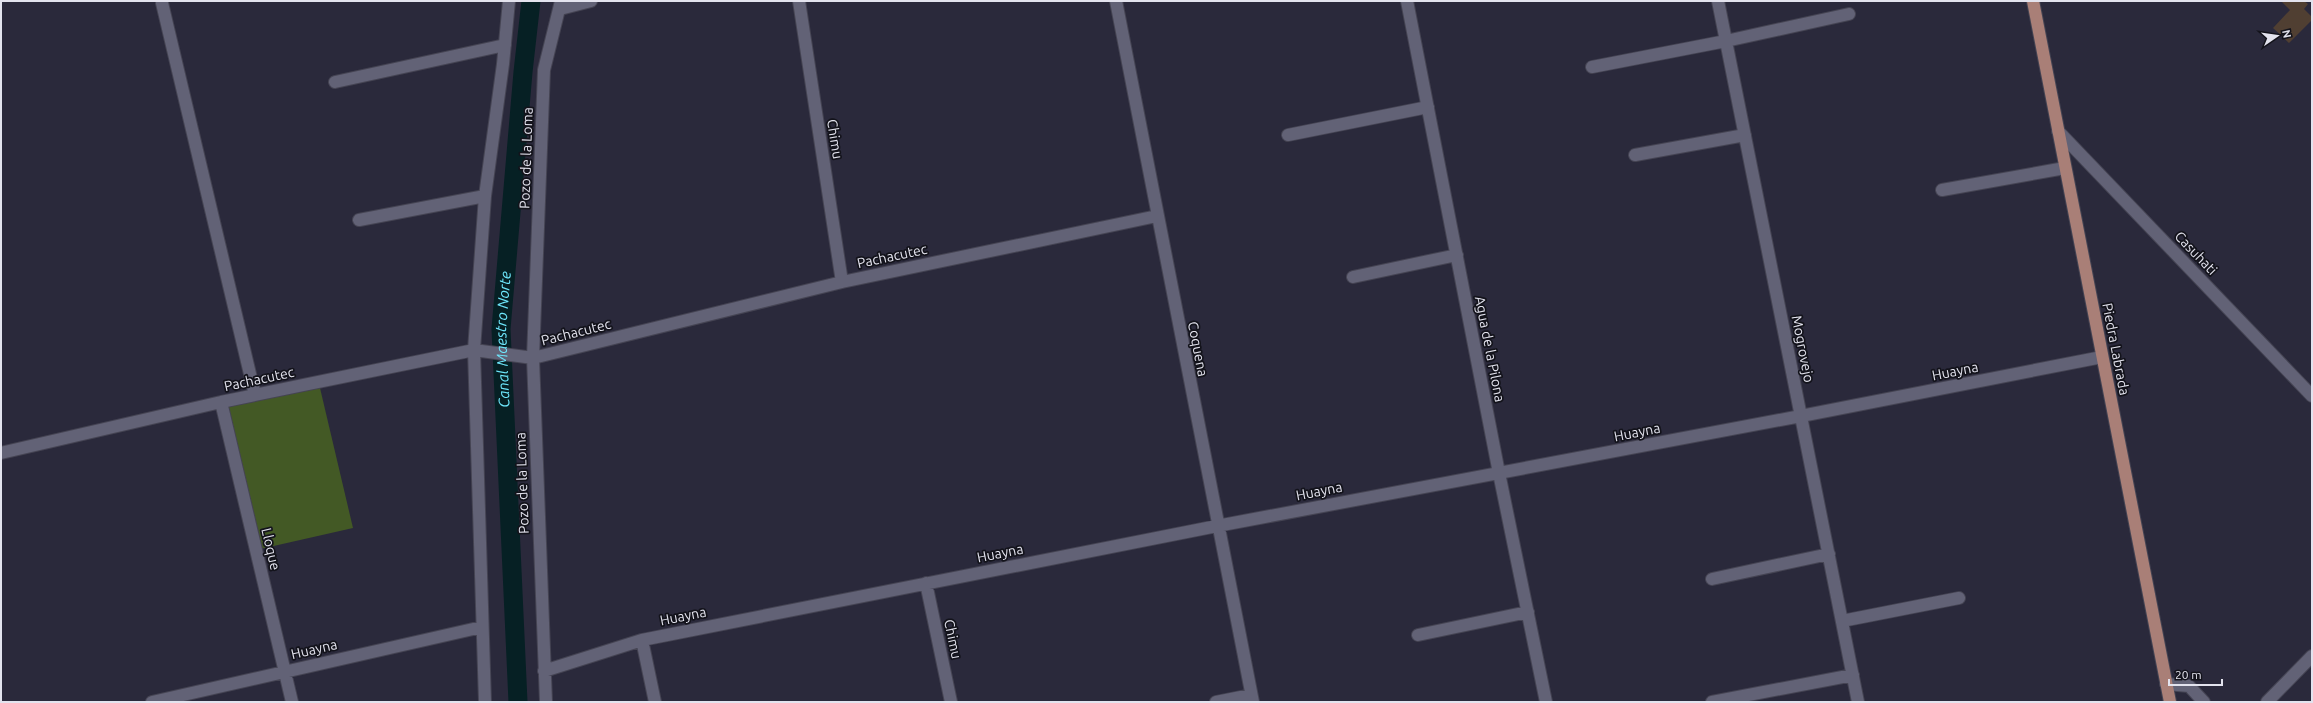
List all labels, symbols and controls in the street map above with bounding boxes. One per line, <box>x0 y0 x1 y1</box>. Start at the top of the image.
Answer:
north arrow <box>2257 16 2297 56</box>
text: N <box>2280 28 2294 39</box>
street label: Pozo de la Loma <box>516 107 536 209</box>
street label: Chimu <box>824 118 846 160</box>
street label: Casuhati <box>2172 228 2220 278</box>
street label: Pachacutec <box>855 241 929 271</box>
water label: Canal Maestro Norte <box>492 270 514 408</box>
street label: Agua de la Pilona <box>1472 295 1508 403</box>
street label: Piedra Labrada <box>2099 301 2133 397</box>
street label: Mogrovejo <box>1789 314 1817 384</box>
street label: Pachacutec <box>539 315 613 348</box>
street label: Coquena <box>1185 320 1211 378</box>
street label: Huayna <box>1930 359 1980 383</box>
street label: Pachacutec <box>222 364 296 394</box>
street label: Huayna <box>1612 420 1662 444</box>
street label: Pozo de la Loma <box>512 432 532 534</box>
street label: Huayna <box>1294 479 1344 503</box>
street label: Lloque <box>258 526 284 572</box>
street label: Huayna <box>975 541 1025 565</box>
street label: Huayna <box>658 604 708 628</box>
street label: Chimu <box>941 618 965 660</box>
street label: Huayna <box>289 636 339 662</box>
scale bar <box>2169 661 2222 687</box>
text: 20 m <box>2175 668 2202 681</box>

